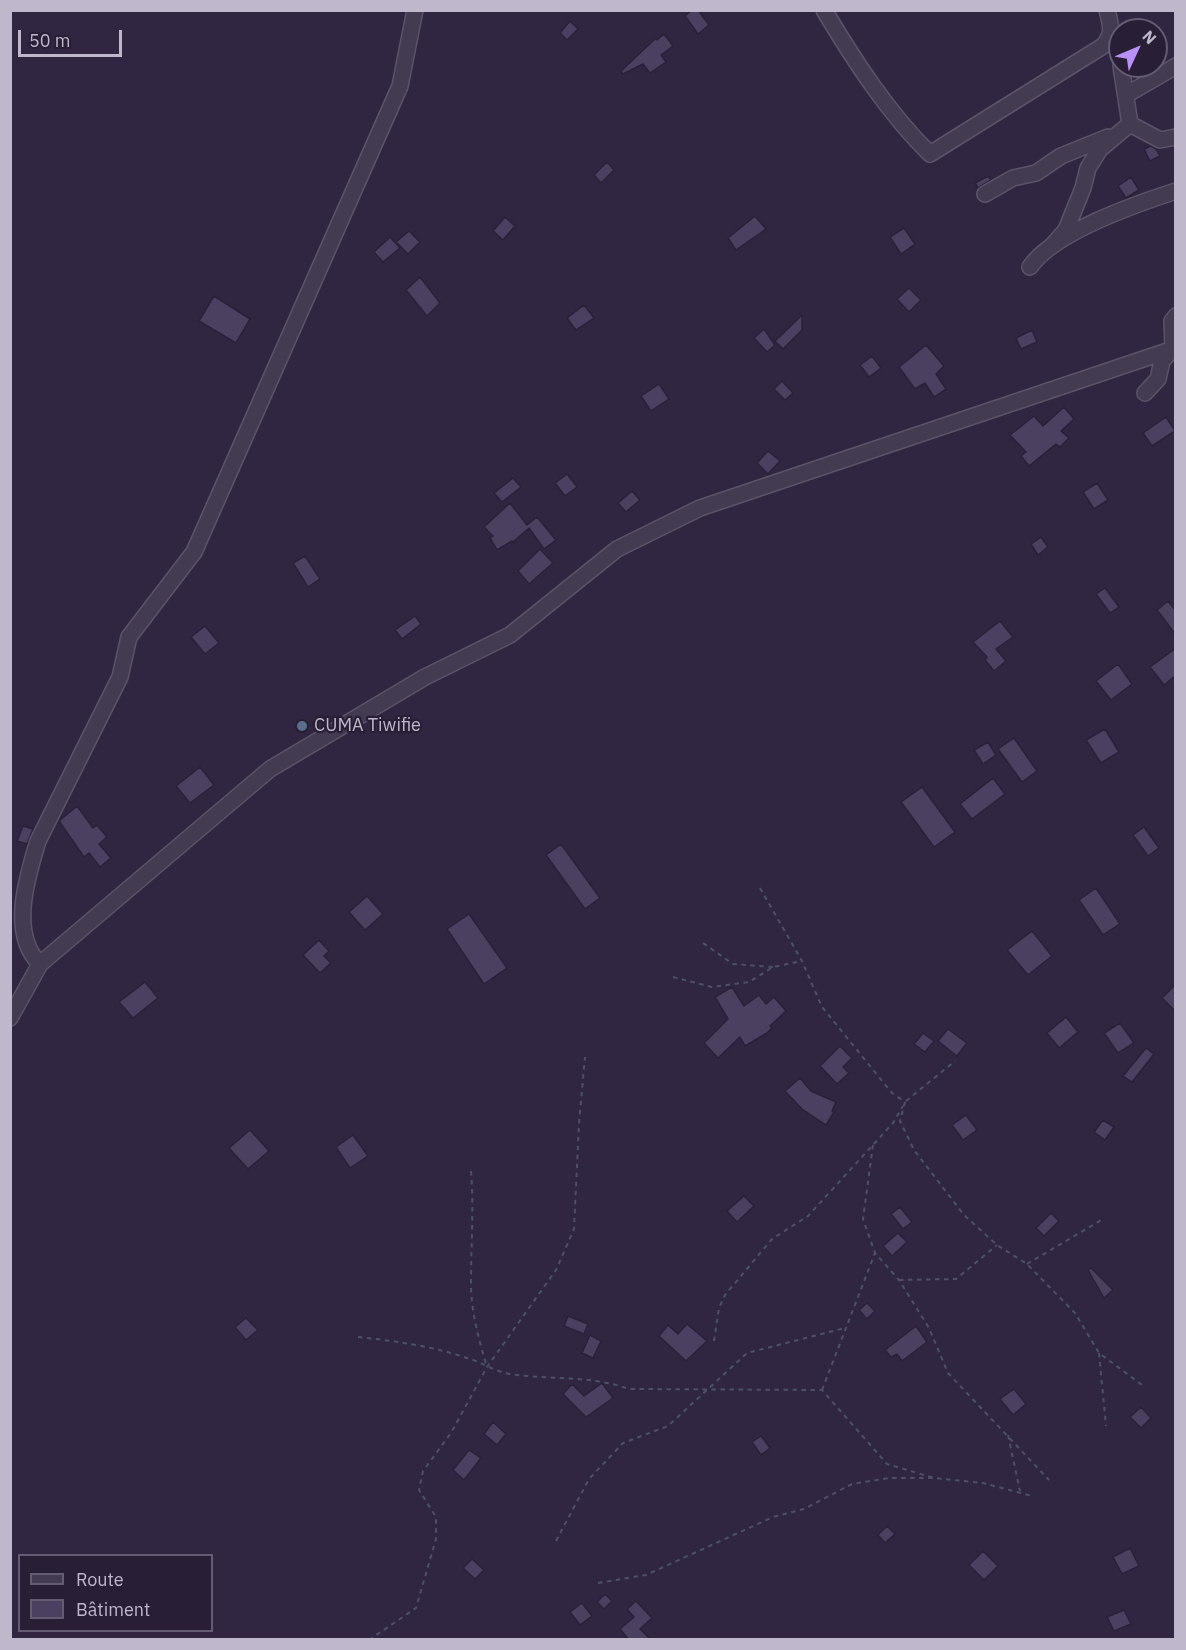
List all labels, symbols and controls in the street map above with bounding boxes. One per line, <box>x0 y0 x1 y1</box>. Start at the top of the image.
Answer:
scale bar <box>21 18 124 56</box>
north arrow <box>1108 18 1168 78</box>
text: N <box>1138 26 1161 48</box>
text: 50 m <box>29 29 71 52</box>
place label: CUMA Tiwifie <box>314 715 421 737</box>
marker: CUMA Tiwifie <box>295 719 309 733</box>
legend <box>18 1554 213 1632</box>
text: Route <box>76 1568 124 1591</box>
text: Bâtiment <box>76 1598 150 1621</box>

